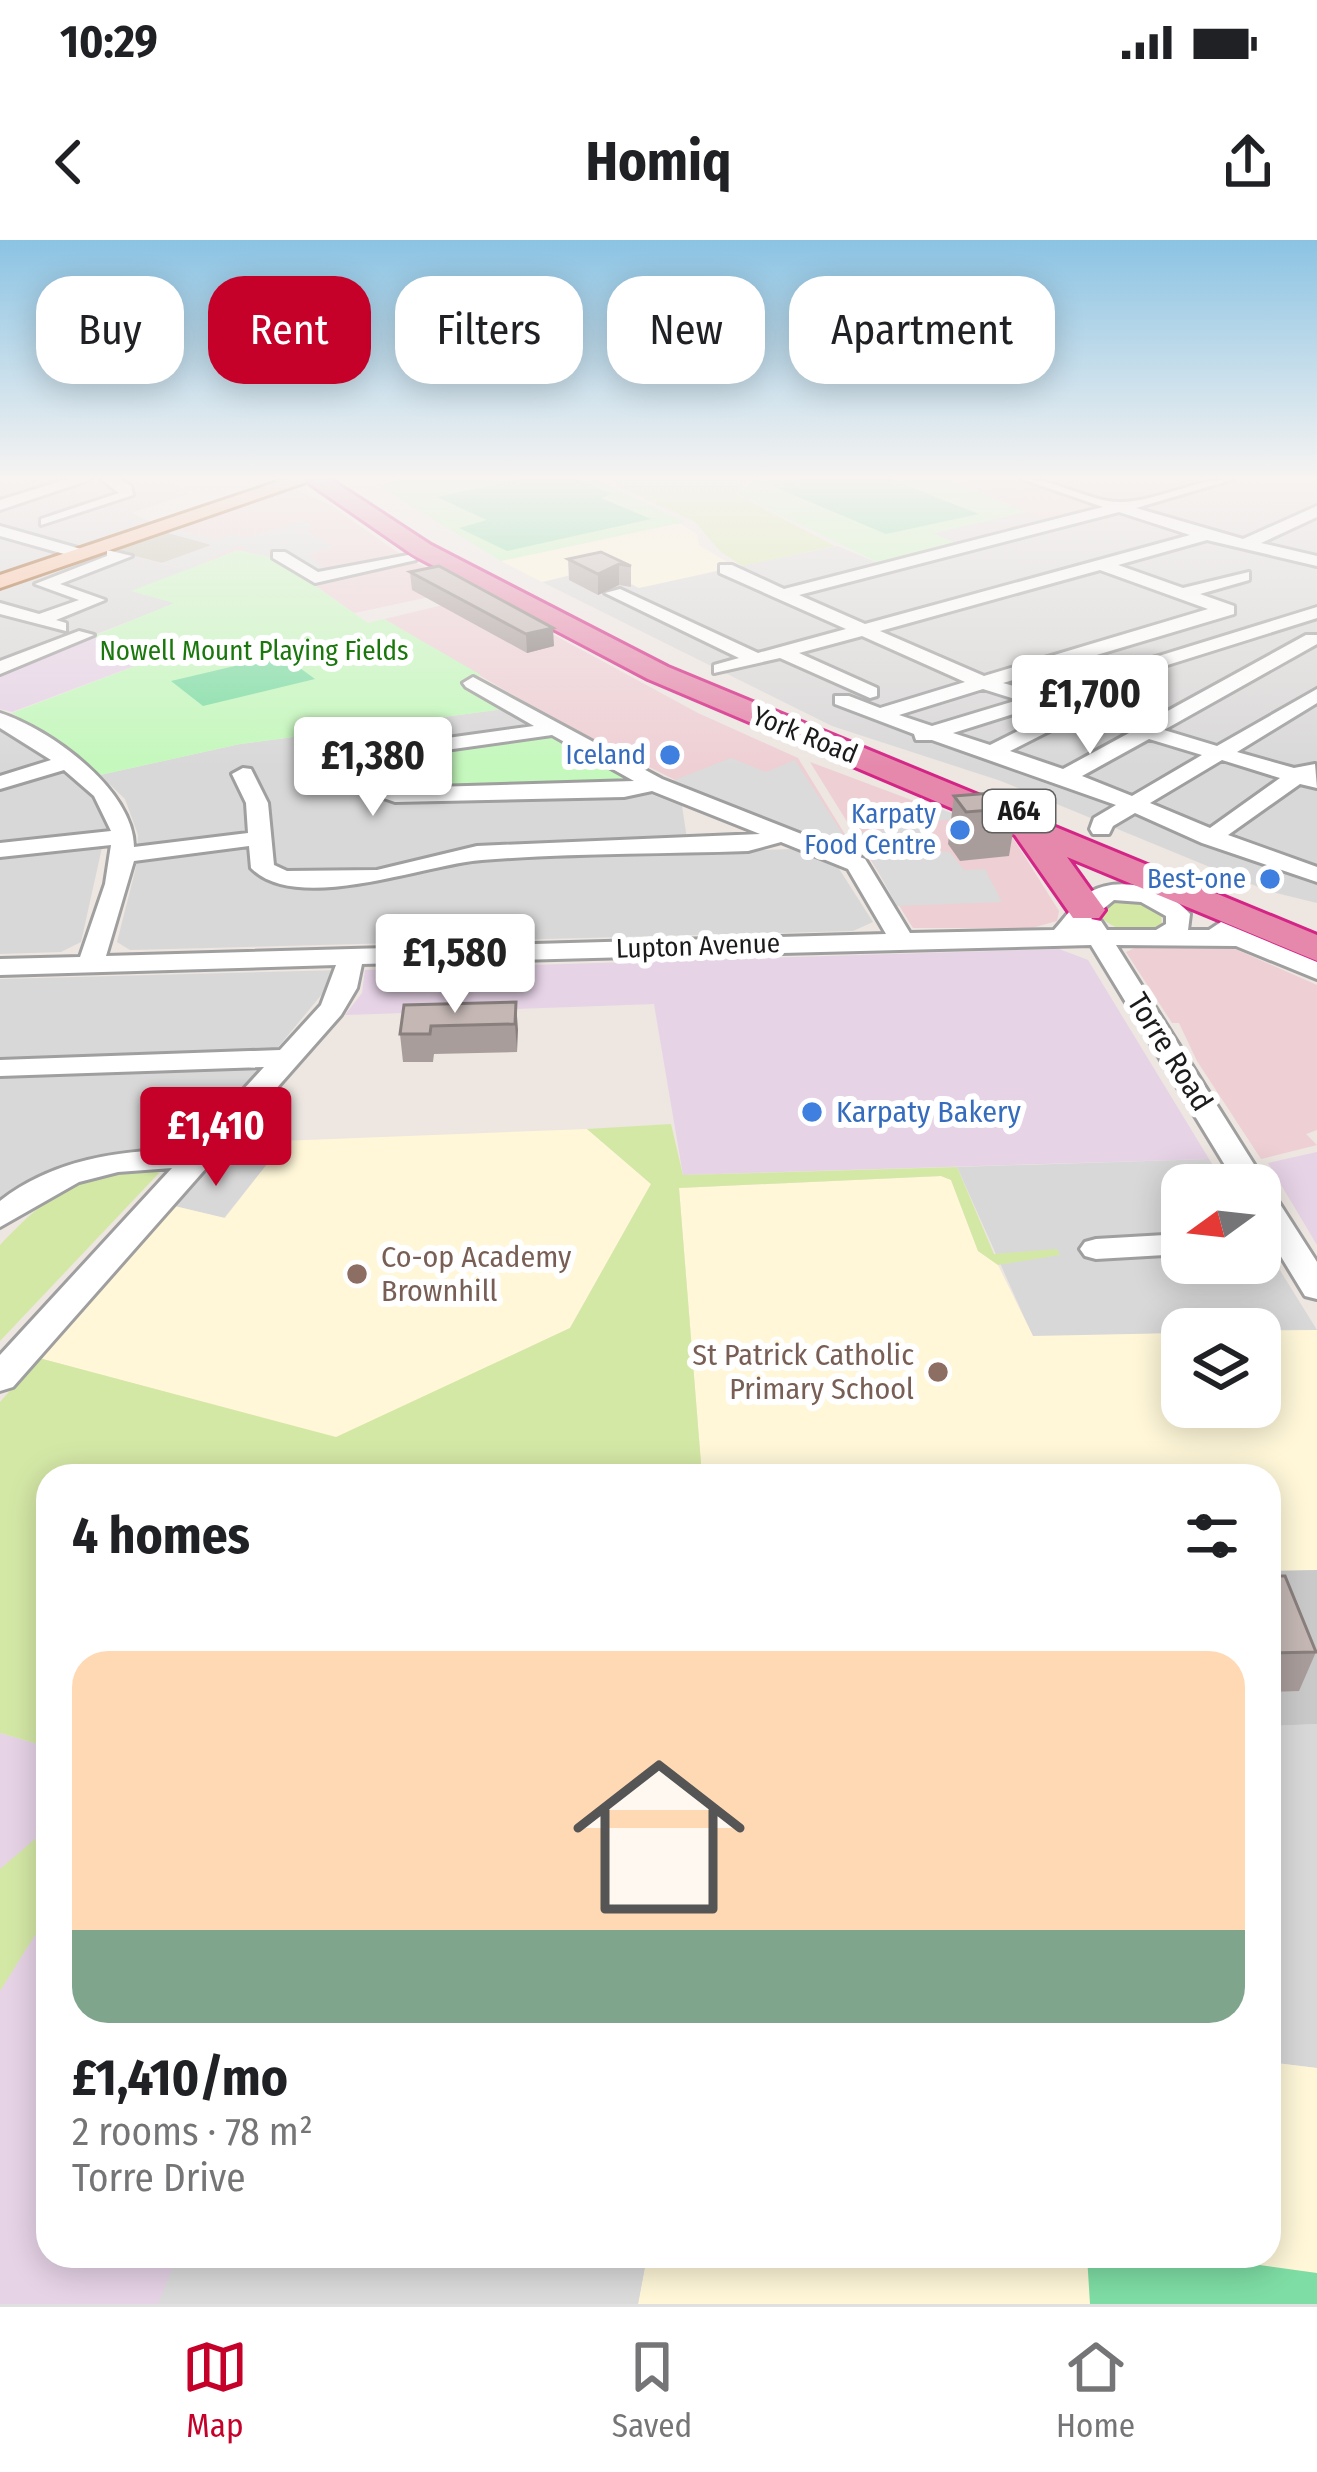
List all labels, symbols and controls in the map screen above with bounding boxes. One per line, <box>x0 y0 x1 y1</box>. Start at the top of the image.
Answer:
text: 10:29 <box>60 15 158 69</box>
icon: back <box>36 129 102 195</box>
icon: share <box>1215 129 1281 195</box>
text: Homiq <box>586 130 731 194</box>
chip: Buy <box>36 276 184 384</box>
chip: Rent <box>208 276 371 384</box>
chip: Filters <box>395 276 583 384</box>
chip: New <box>607 276 765 384</box>
chip: Apartment <box>789 276 1055 384</box>
park label: Nowell Mount Playing Fields <box>99 635 409 667</box>
pin: £1,700 <box>992 655 1188 757</box>
text: £1,700 <box>1039 671 1141 717</box>
street label: York Road <box>748 699 862 771</box>
pin: £1,380 <box>275 717 471 819</box>
text: £1,380 <box>321 733 425 779</box>
place label: Iceland <box>566 739 646 771</box>
marker: Iceland <box>657 742 683 768</box>
road number: A64 <box>983 790 1055 832</box>
place label: Karpaty Food Centre <box>804 798 936 861</box>
marker: Karpaty Food Centre <box>947 817 973 843</box>
place label: Best-one <box>1147 863 1246 895</box>
marker: Best-one <box>1257 866 1283 892</box>
pin: £1,580 <box>357 914 553 1016</box>
street label: Lupton Avenue <box>615 927 781 965</box>
text: £1,580 <box>403 930 507 976</box>
street label: Torre Road <box>1120 986 1220 1118</box>
pin: £1,410 <box>118 1087 314 1189</box>
place label: Karpaty Bakery <box>836 1094 1021 1130</box>
marker: Karpaty Bakery <box>799 1099 825 1125</box>
text: £1,410 <box>167 1103 265 1149</box>
north arrow <box>1161 1164 1281 1284</box>
map controls <box>1161 1164 1281 1428</box>
place label: Co-op Academy Brownhill <box>381 1239 572 1309</box>
marker: Co-op Academy Brownhill <box>344 1261 370 1287</box>
button: layers <box>1161 1308 1281 1428</box>
place label: St Patrick Catholic Primary School <box>692 1337 914 1407</box>
marker: St Patrick Catholic Primary School <box>925 1359 951 1385</box>
icon: filters <box>1179 1503 1245 1569</box>
text: 4 homes <box>72 1505 250 1567</box>
icon: home <box>551 1729 767 1945</box>
text: £1,410/mo <box>72 2047 288 2109</box>
text: 2 rooms · 78 m² <box>72 2109 313 2155</box>
text: Torre Drive <box>72 2155 246 2201</box>
tab: Map <box>182 2334 248 2446</box>
tab: Saved <box>612 2334 692 2446</box>
tab: Home <box>1056 2334 1135 2446</box>

